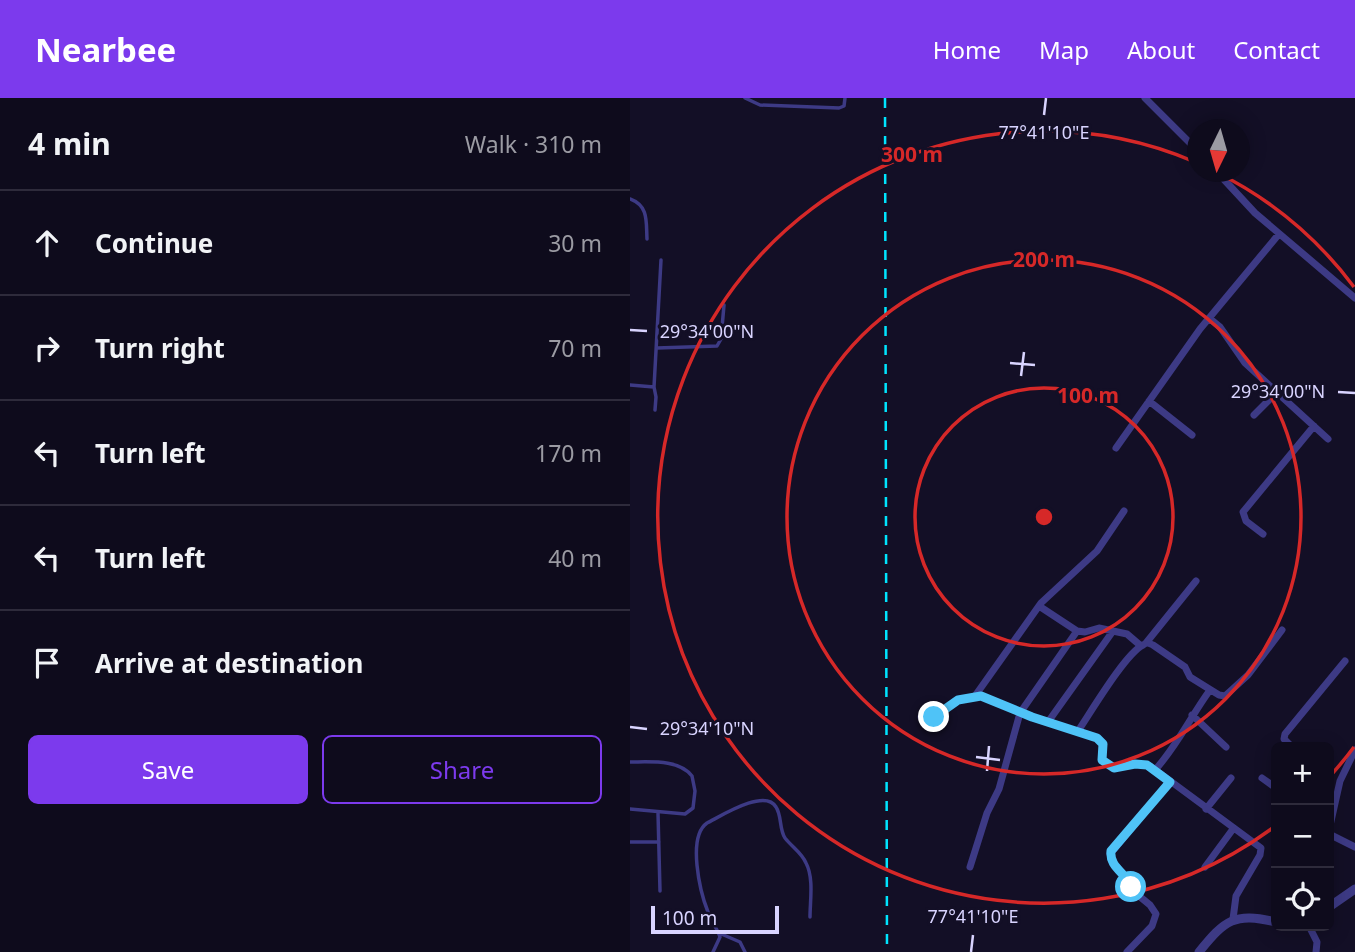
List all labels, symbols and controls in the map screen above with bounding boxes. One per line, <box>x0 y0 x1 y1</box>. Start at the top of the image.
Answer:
text: Nearbee <box>35 27 176 72</box>
text: Home <box>933 33 1001 66</box>
text: Map <box>1039 33 1089 66</box>
text: About <box>1127 33 1195 66</box>
text: Contact <box>1233 33 1320 66</box>
north arrow <box>1187 119 1250 182</box>
text: 77°41'10"E <box>999 120 1089 144</box>
text: 4 min <box>28 123 111 164</box>
text: Walk · 310 m <box>465 128 602 160</box>
text: 300 m <box>881 140 943 168</box>
icon: ahead <box>28 224 66 262</box>
text: Continue <box>95 225 213 261</box>
text: 30 m <box>548 227 602 259</box>
text: 200 m <box>1013 245 1075 273</box>
text: 29°34'00"N <box>660 319 754 343</box>
icon: right <box>28 329 66 367</box>
text: Turn right <box>95 330 225 366</box>
text: 70 m <box>548 332 602 364</box>
text: 29°34'00"N <box>1231 379 1325 403</box>
text: 100 m <box>1057 381 1119 409</box>
icon: left <box>28 434 66 472</box>
text: Turn left <box>95 435 206 471</box>
text: 170 m <box>535 437 602 469</box>
centre of rings <box>1032 505 1056 529</box>
icon: left <box>28 539 66 577</box>
text: Turn left <box>95 540 206 576</box>
text: 40 m <box>548 542 602 574</box>
icon: arrive <box>28 644 66 682</box>
text: Arrive at destination <box>95 645 364 681</box>
route end <box>918 701 949 732</box>
text: 29°34'10"N <box>660 716 754 740</box>
button: Save <box>28 735 308 804</box>
button: Share <box>322 735 602 804</box>
map controls <box>1271 742 1334 931</box>
button: + <box>1271 742 1334 805</box>
button: − <box>1271 805 1334 868</box>
button: locate <box>1271 868 1334 931</box>
route start <box>1115 871 1146 902</box>
scale bar <box>651 903 779 935</box>
text: 77°41'10"E <box>928 904 1018 928</box>
text: 100 m <box>662 905 717 931</box>

